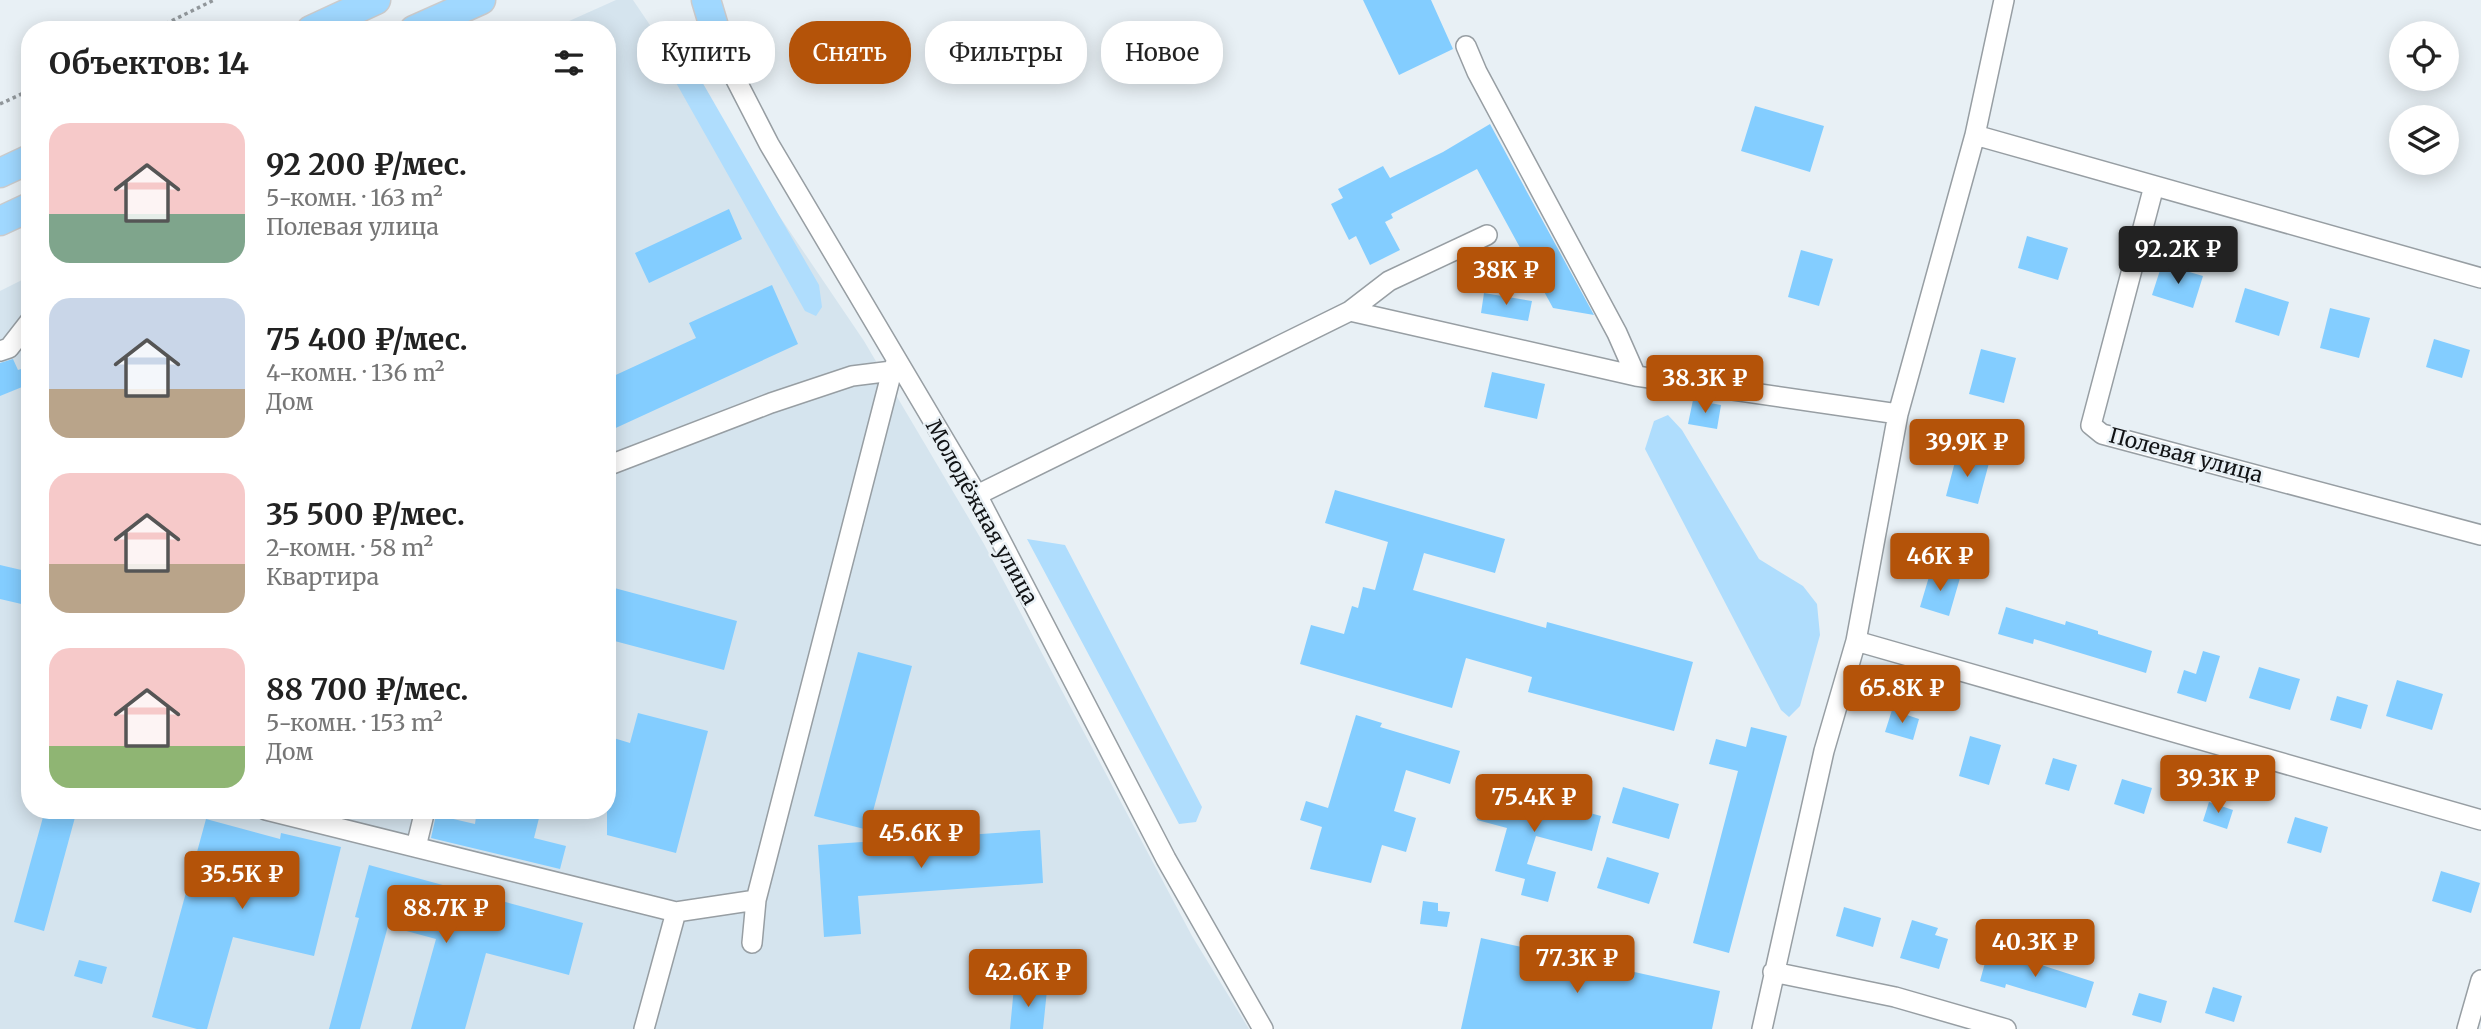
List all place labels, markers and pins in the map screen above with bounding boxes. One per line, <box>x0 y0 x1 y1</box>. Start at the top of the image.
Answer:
pin: 92.2K ₽ <box>2113 226 2243 286</box>
pin: 38K ₽ <box>1457 247 1555 307</box>
pin: 38.3K ₽ <box>1640 356 1770 415</box>
pin: 39.9K ₽ <box>1902 420 2032 479</box>
pin: 46K ₽ <box>1891 534 1989 593</box>
pin: 65.8K ₽ <box>1837 666 1967 725</box>
pin: 39.3K ₽ <box>2153 756 2283 815</box>
pin: 75.4K ₽ <box>1469 774 1599 834</box>
pin: 45.6K ₽ <box>856 810 986 870</box>
pin: 35.5K ₽ <box>177 852 307 911</box>
pin: 88.7K ₽ <box>381 886 511 945</box>
pin: 40.3K ₽ <box>1970 920 2100 979</box>
pin: 77.3K ₽ <box>1512 936 1642 995</box>
pin: 42.6K ₽ <box>963 950 1093 1009</box>

